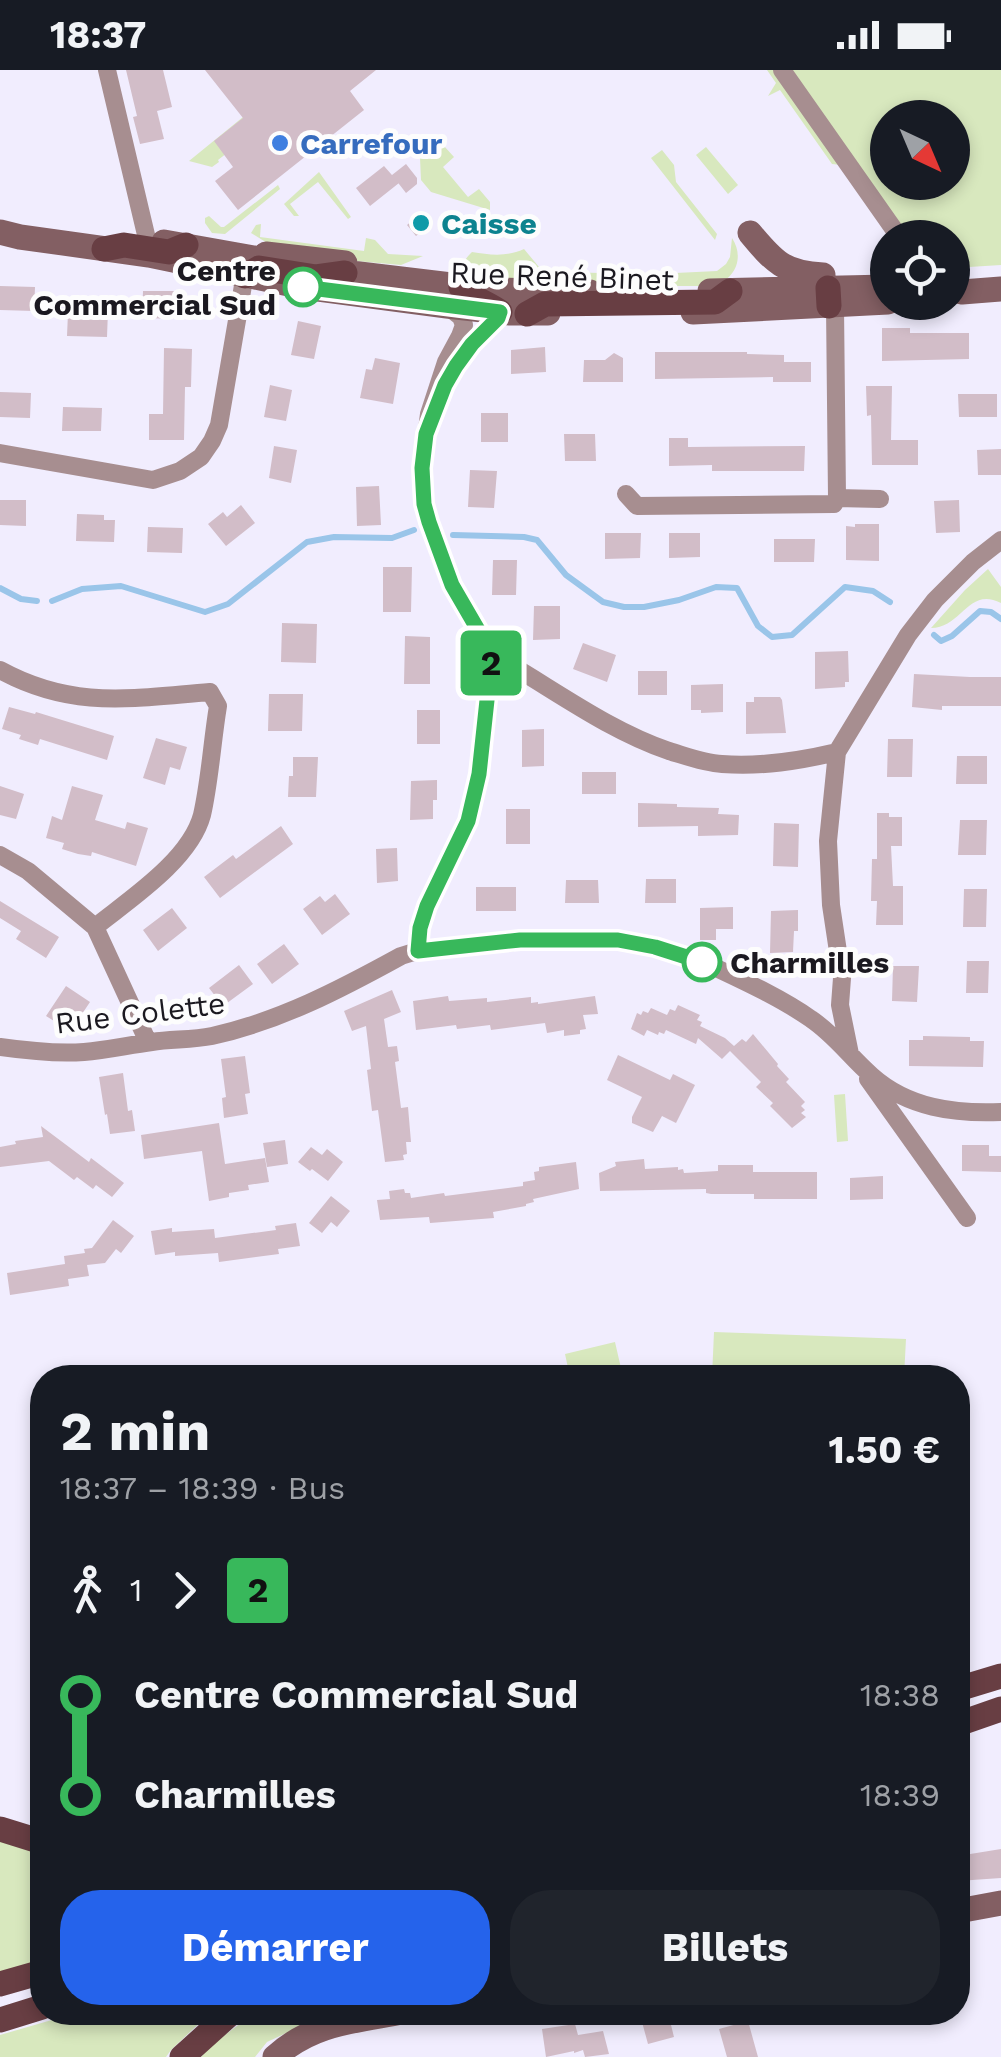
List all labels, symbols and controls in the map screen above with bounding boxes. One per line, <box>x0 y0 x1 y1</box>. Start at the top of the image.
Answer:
text: 18:37 <box>50 13 146 57</box>
north arrow <box>870 100 970 200</box>
map controls <box>870 100 970 320</box>
place label: Carrefour <box>300 126 443 161</box>
marker: Carrefour <box>269 132 291 154</box>
place label: Caisse <box>441 206 537 241</box>
marker: Caisse <box>410 212 432 234</box>
button: locate <box>870 220 970 320</box>
place label: Centre Commercial Sud <box>33 253 276 322</box>
street label: Rue René Binet <box>449 255 675 297</box>
marker: Centre Commercial Sud <box>284 268 322 306</box>
line badge: 2 <box>458 630 524 696</box>
text: 2 <box>481 642 501 684</box>
marker: Charmilles <box>683 943 721 981</box>
place label: Charmilles <box>730 945 889 980</box>
street label: Rue Colette <box>53 985 227 1041</box>
text: 2 min <box>60 1399 210 1463</box>
text: 1.50 € <box>828 1428 940 1472</box>
text: 18:37 – 18:39 · Bus <box>60 1469 345 1507</box>
icon: walk <box>60 1563 115 1618</box>
icon: forward <box>157 1563 212 1618</box>
text: 2 <box>247 1569 268 1611</box>
text: 1 <box>130 1571 142 1609</box>
text: Centre Commercial Sud <box>134 1673 578 1717</box>
text: 18:38 <box>860 1676 940 1714</box>
text: Charmilles <box>134 1773 336 1817</box>
text: 18:39 <box>860 1776 940 1814</box>
button: Démarrer <box>60 1890 490 2005</box>
button: Billets <box>510 1890 940 2005</box>

